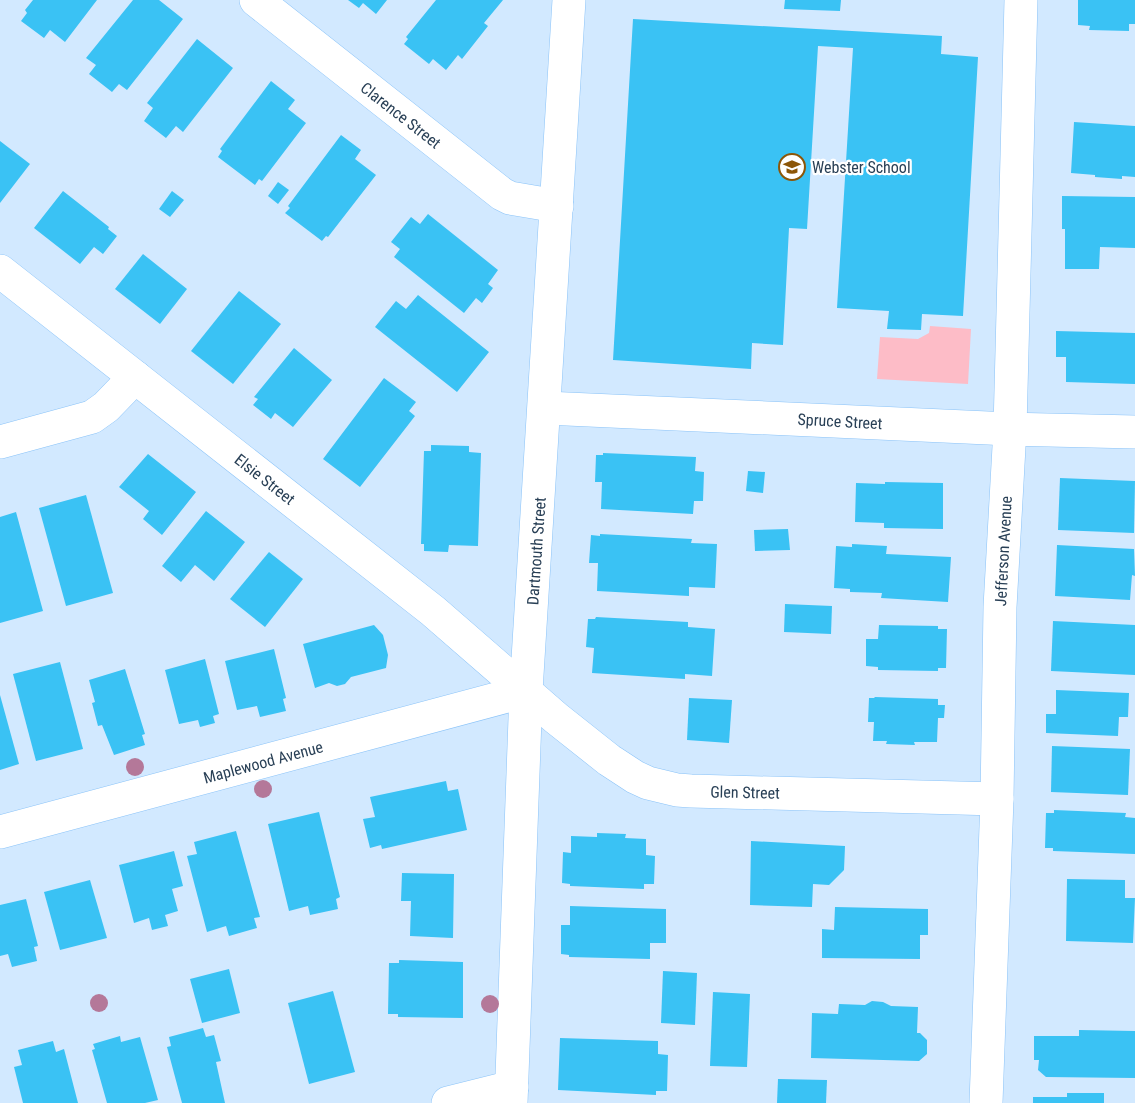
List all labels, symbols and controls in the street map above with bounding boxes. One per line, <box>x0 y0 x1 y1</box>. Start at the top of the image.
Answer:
street label: Clarence Street <box>357 78 445 153</box>
school or university icon: Webster School <box>777 152 807 182</box>
place label: Webster School <box>812 158 911 177</box>
street label: Spruce Street <box>797 410 883 433</box>
street label: Elsie Street <box>231 450 299 509</box>
street label: Jefferson Avenue <box>991 495 1016 607</box>
street label: Dartmouth Street <box>523 496 550 606</box>
street label: Maplewood Avenue <box>201 737 325 788</box>
street label: Glen Street <box>710 782 780 803</box>

